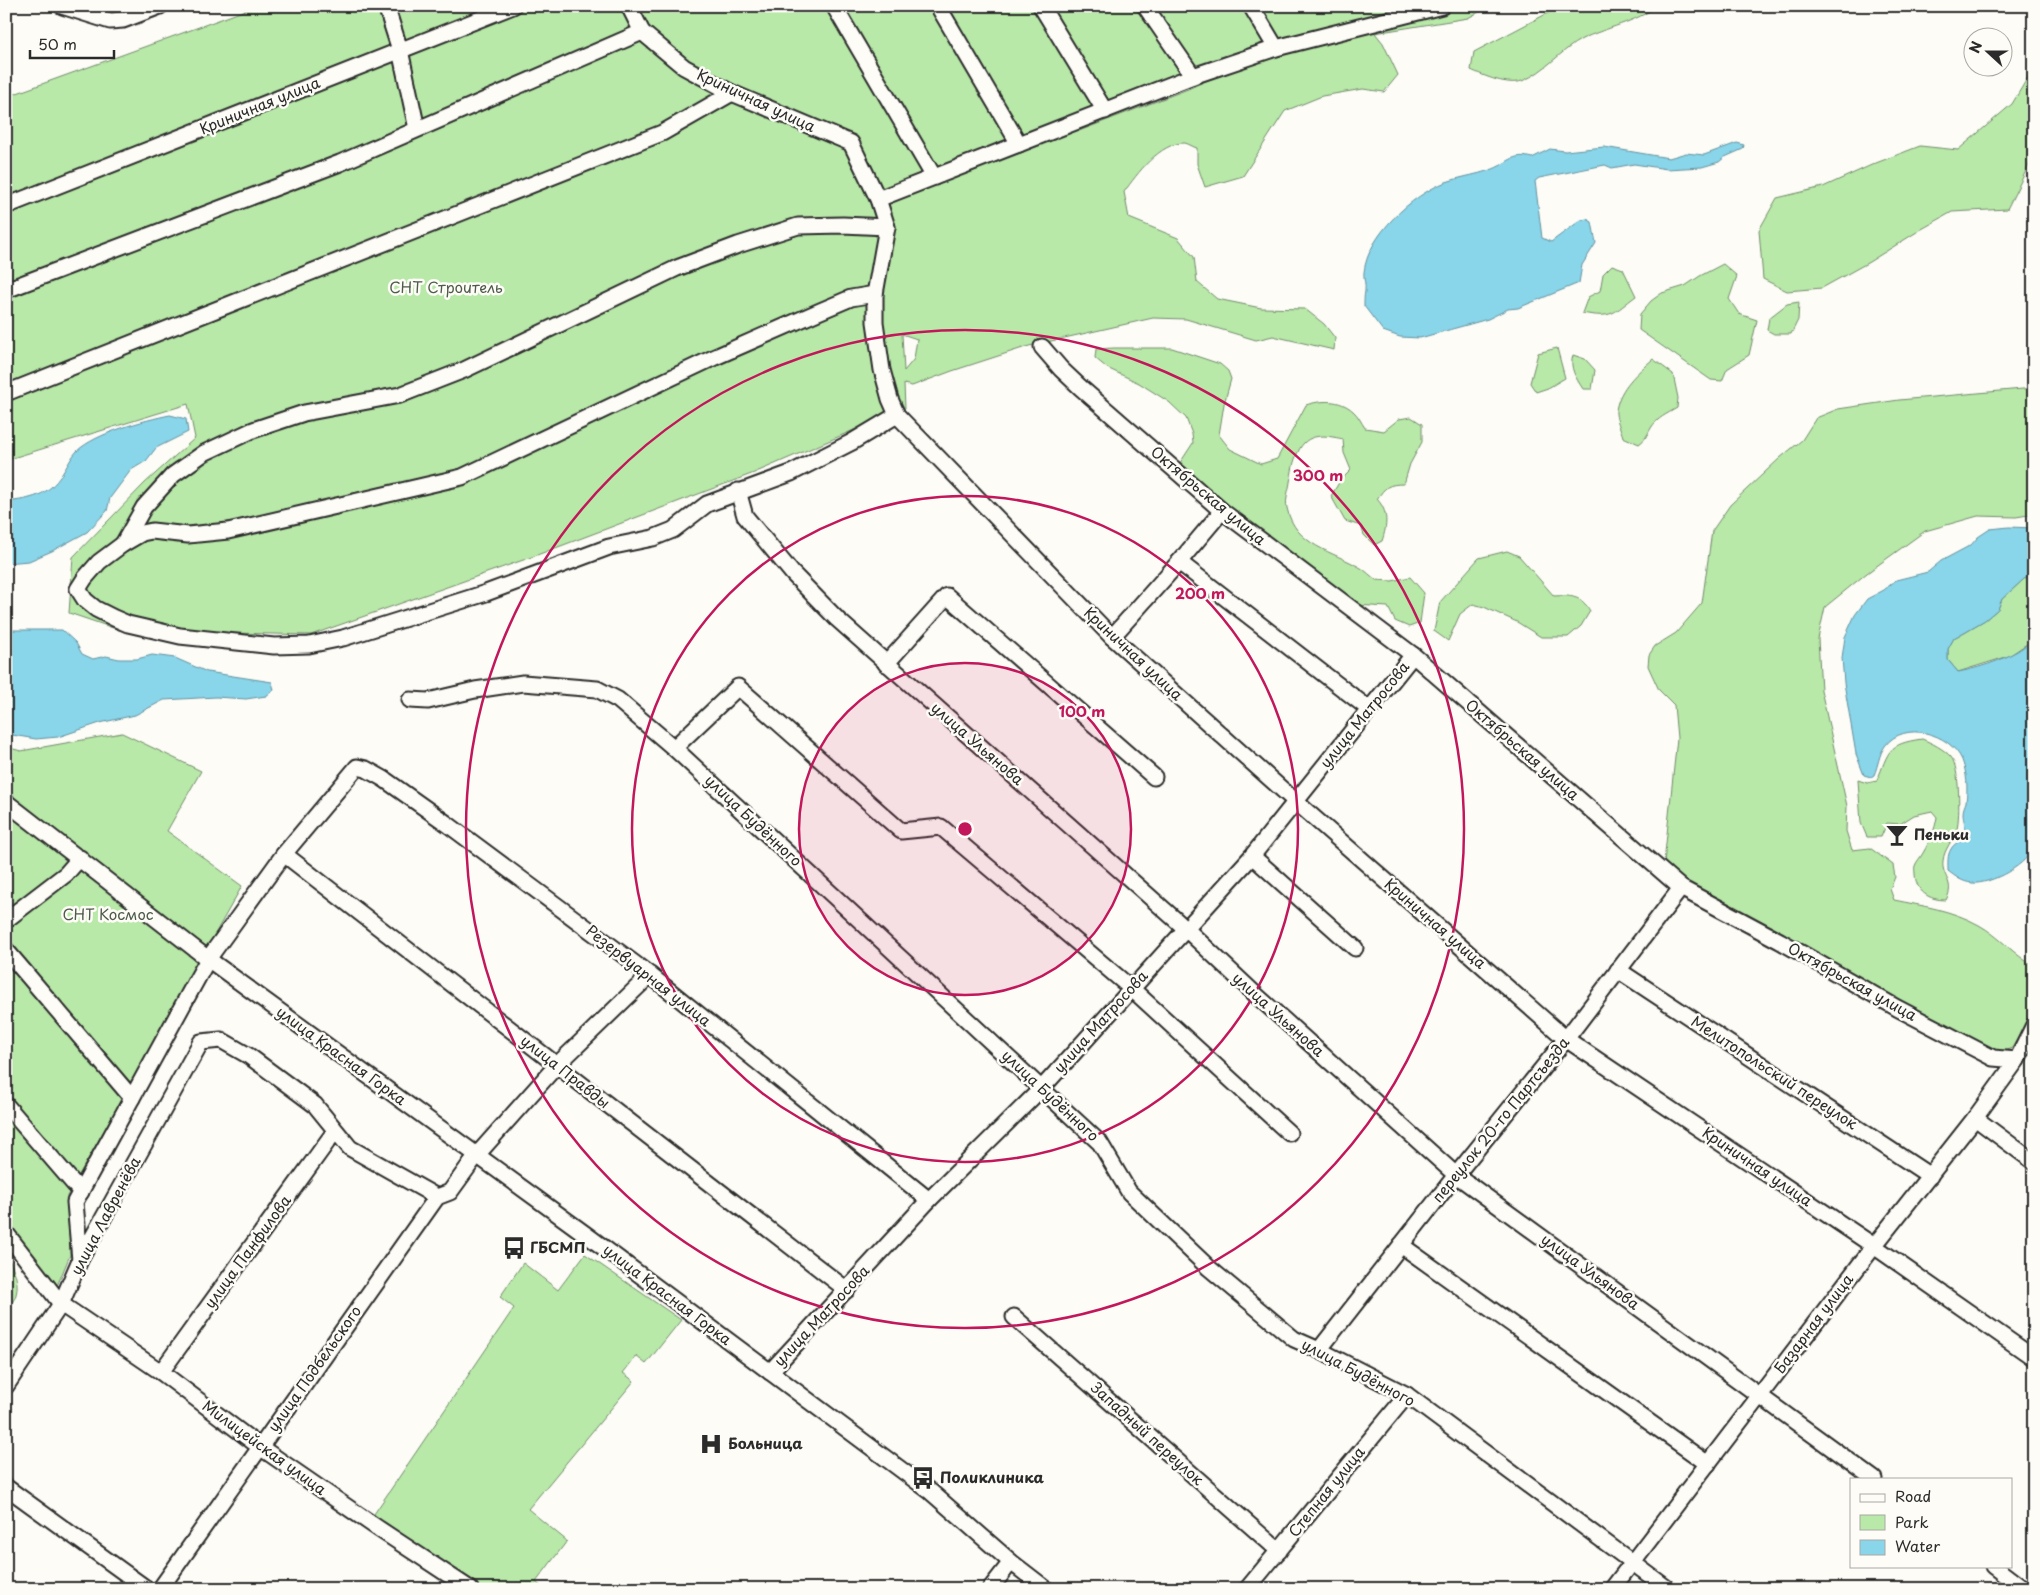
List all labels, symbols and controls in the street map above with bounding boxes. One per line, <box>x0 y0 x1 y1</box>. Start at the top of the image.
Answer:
scale bar <box>30 28 114 60</box>
north arrow <box>1962 28 2012 78</box>
text: 50 m <box>38 32 77 55</box>
text: N <box>1964 38 1987 56</box>
street label: Криничная улица <box>694 62 820 137</box>
street label: Криничная улица <box>196 70 324 139</box>
park label: СНТ Строитель <box>389 275 503 298</box>
street label: Октябрьская улица <box>1146 440 1272 550</box>
text: 300 m <box>1293 463 1343 486</box>
text: 200 m <box>1175 581 1225 604</box>
street label: Криничная улица <box>1079 601 1189 705</box>
street label: улица Матросова <box>1314 655 1415 772</box>
street label: Октябрьская улица <box>1461 693 1585 805</box>
street label: улица Ульянова <box>926 696 1030 790</box>
text: 100 m <box>1059 699 1105 722</box>
street label: улица Будённого <box>700 769 808 871</box>
centre of rings <box>956 820 974 838</box>
bar icon: Пеньки <box>1884 822 1910 848</box>
place label: Пеньки <box>1914 822 1969 845</box>
street label: Криничная улица <box>1380 872 1492 974</box>
park label: СНТ Космос <box>62 902 154 925</box>
street label: Резервуарная улица <box>581 918 717 1031</box>
street label: Октябрьская улица <box>1784 936 1922 1026</box>
street label: улица Матросова <box>1047 964 1153 1078</box>
street label: улица Ульянова <box>1228 966 1331 1062</box>
street label: улица Красная Горка <box>272 1000 412 1110</box>
street label: Мелитопольский переулок <box>1687 1009 1863 1134</box>
street label: улица Правды <box>516 1028 616 1113</box>
street label: переулок 20-го Партсъезда <box>1426 1031 1574 1207</box>
street label: улица Будённого <box>997 1044 1105 1146</box>
street label: Криничная улица <box>1698 1120 1818 1211</box>
street label: улица Лавренёва <box>64 1151 146 1279</box>
street label: улица Панфилова <box>198 1189 296 1313</box>
street label: улица Ульянова <box>1537 1227 1645 1315</box>
bus stop icon: ГБСМП <box>501 1235 527 1261</box>
place label: ГБСМП <box>530 1235 586 1258</box>
street label: улица Красная Горка <box>599 1238 738 1350</box>
street label: улица Матросова <box>768 1259 875 1371</box>
street label: Базарная улица <box>1768 1268 1858 1378</box>
street label: улица Подбельского <box>261 1300 366 1436</box>
street label: улица Будённого <box>1298 1332 1420 1411</box>
street label: Западный переулок <box>1086 1376 1210 1490</box>
street label: Милицейская улица <box>198 1394 332 1500</box>
hospital icon: Больница <box>698 1431 724 1457</box>
place label: Больница <box>728 1431 803 1454</box>
street label: Степная улица <box>1282 1440 1370 1541</box>
bus stop icon: Поликлиника <box>910 1465 936 1491</box>
place label: Поликлиника <box>940 1465 1045 1488</box>
legend <box>1850 1478 2012 1568</box>
text: Road <box>1895 1484 1931 1507</box>
text: Park <box>1895 1510 1929 1533</box>
text: Water <box>1895 1534 1940 1557</box>

